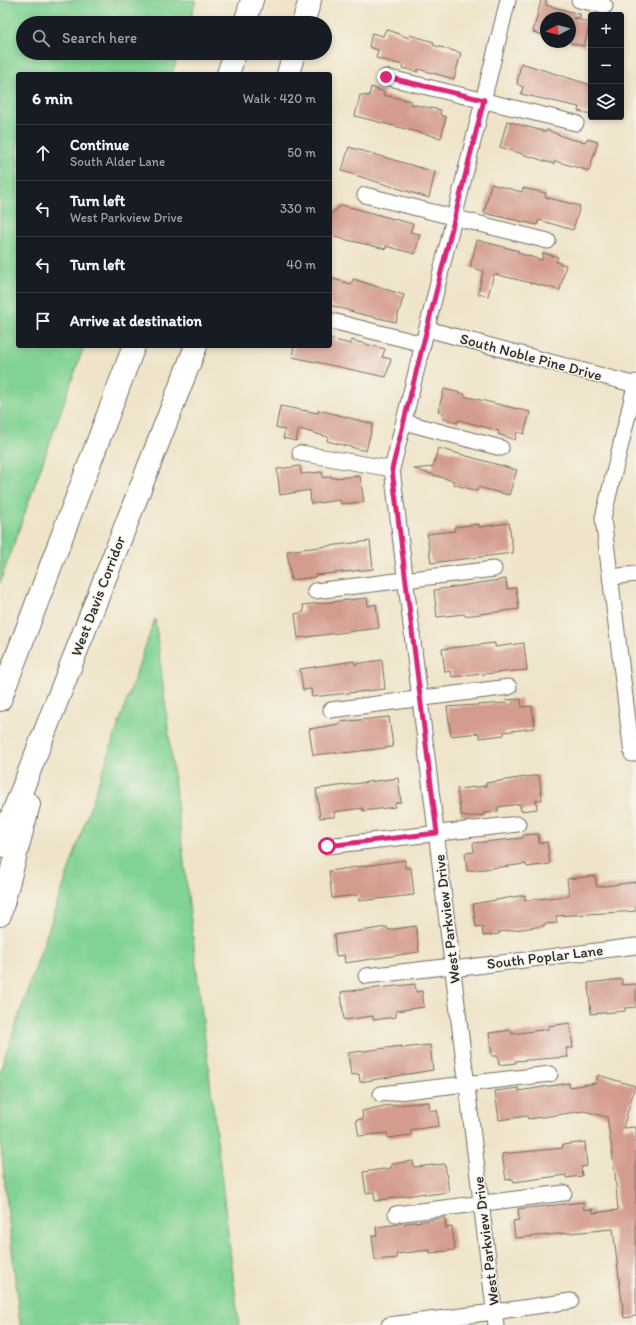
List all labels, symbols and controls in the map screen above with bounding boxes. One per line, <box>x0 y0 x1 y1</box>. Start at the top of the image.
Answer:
north arrow <box>540 12 576 48</box>
map controls <box>588 12 624 120</box>
button: + <box>588 12 624 48</box>
search box <box>16 16 332 60</box>
icon: search <box>30 27 52 49</box>
text: Search here <box>62 29 137 47</box>
button: − <box>588 48 624 84</box>
route end <box>377 68 395 86</box>
button: layers <box>588 84 624 120</box>
text: 6 min <box>32 88 73 108</box>
text: Walk · 420 m <box>243 91 316 106</box>
text: Continue <box>70 136 129 154</box>
icon: ahead <box>32 142 54 164</box>
text: 50 m <box>287 145 316 160</box>
text: South Alder Lane <box>70 154 165 169</box>
text: Turn left <box>70 192 125 210</box>
icon: left <box>32 198 54 220</box>
text: 330 m <box>280 201 316 216</box>
text: West Parkview Drive <box>70 210 183 225</box>
icon: left <box>32 254 54 276</box>
text: Turn left <box>70 256 125 274</box>
text: 40 m <box>286 257 316 272</box>
icon: arrive <box>32 310 54 332</box>
text: Arrive at destination <box>70 312 202 330</box>
street label: South Noble Pine Drive <box>458 329 604 385</box>
street label: West Davis Corridor <box>67 533 129 659</box>
route start <box>318 837 336 855</box>
street label: West Parkview Drive <box>430 853 464 985</box>
street label: South Poplar Lane <box>486 941 604 973</box>
street label: West Parkview Drive <box>469 1175 503 1307</box>

